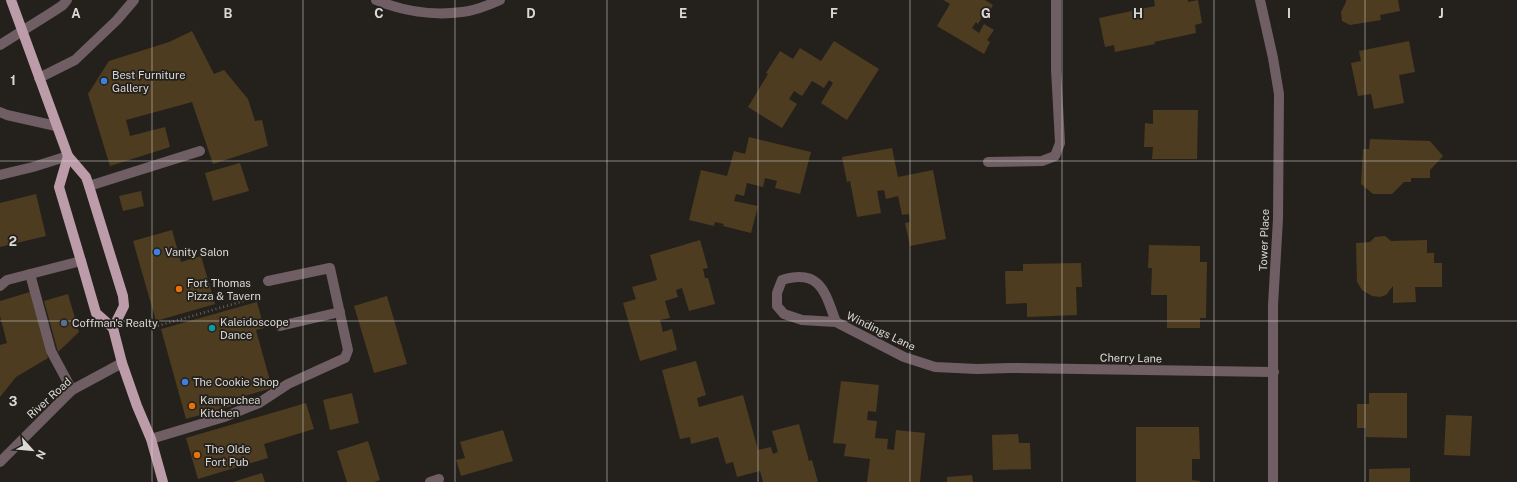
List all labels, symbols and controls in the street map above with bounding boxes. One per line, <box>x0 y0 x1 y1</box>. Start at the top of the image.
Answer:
text: A <box>71 6 81 21</box>
text: B <box>224 6 233 21</box>
text: C <box>374 6 384 21</box>
text: D <box>526 6 536 21</box>
text: E <box>679 6 687 21</box>
text: F <box>830 6 838 21</box>
text: G <box>981 6 991 21</box>
text: H <box>1133 6 1143 21</box>
text: I <box>1287 6 1291 21</box>
text: J <box>1438 6 1444 21</box>
place label: Best Furniture Gallery <box>112 69 185 94</box>
text: 1 <box>10 73 16 88</box>
marker: Best Furniture Gallery <box>99 76 109 86</box>
street label: Tower Place <box>1257 209 1271 271</box>
text: 2 <box>9 234 17 249</box>
place label: Vanity Salon <box>165 246 229 258</box>
marker: Vanity Salon <box>152 247 162 257</box>
place label: Fort Thomas Pizza & Tavern <box>187 277 261 302</box>
marker: Fort Thomas Pizza & Tavern <box>174 284 184 294</box>
street label: Windings Lane <box>845 309 917 353</box>
place label: Kaleidoscope Dance <box>220 316 289 341</box>
place label: Coffman's Realty <box>72 317 158 329</box>
marker: Coffman's Realty <box>59 318 69 328</box>
marker: Kaleidoscope Dance <box>207 323 217 333</box>
street label: Cherry Lane <box>1100 351 1162 365</box>
street label: River Road <box>25 375 73 421</box>
place label: The Cookie Shop <box>193 376 279 388</box>
marker: The Cookie Shop <box>180 377 190 387</box>
text: 3 <box>9 394 18 409</box>
place label: Kampuchea Kitchen <box>200 394 260 419</box>
marker: Kampuchea Kitchen <box>187 401 197 411</box>
north arrow <box>12 430 52 470</box>
place label: The Olde Fort Pub <box>205 443 251 468</box>
text: N <box>34 448 48 461</box>
marker: The Olde Fort Pub <box>192 450 202 460</box>

